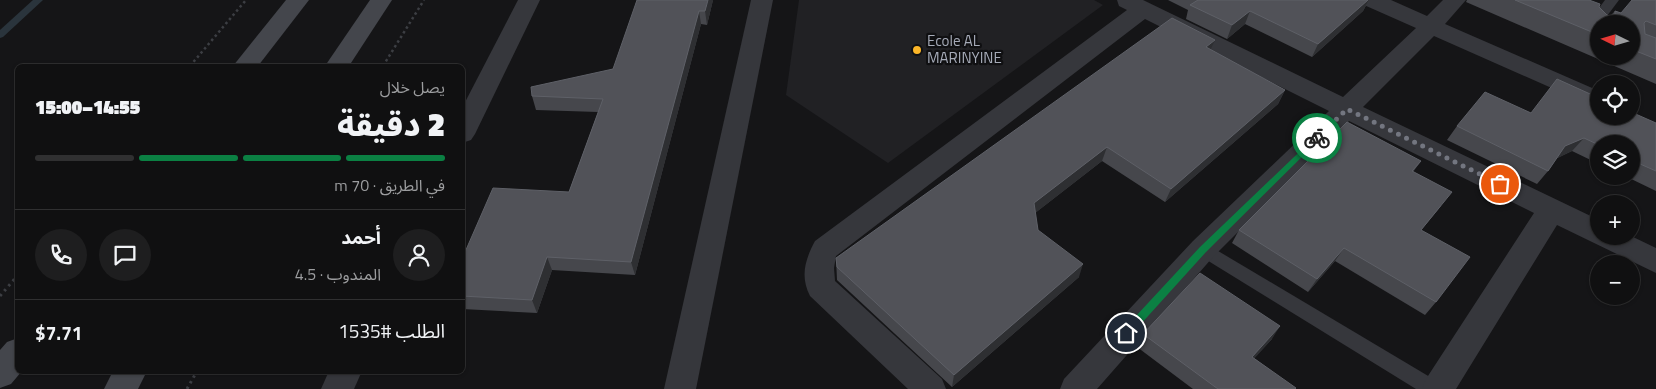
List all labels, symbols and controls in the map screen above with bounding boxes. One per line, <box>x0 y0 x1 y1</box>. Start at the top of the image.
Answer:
north arrow <box>1590 15 1640 65</box>
map controls <box>1590 15 1640 305</box>
place label: Ecole AL MARINYINE <box>927 29 1002 69</box>
marker: Ecole AL MARINYINE <box>911 44 923 56</box>
text: يصل خلال <box>380 75 445 99</box>
button: locate <box>1590 75 1640 125</box>
text: 14:55–15:00 <box>35 92 140 121</box>
text: 2 دقيقة <box>337 100 445 148</box>
courier <box>1292 113 1342 163</box>
icon: bike <box>1303 124 1331 152</box>
button: layers <box>1590 135 1640 185</box>
pin <box>1479 163 1521 205</box>
icon: bag <box>1486 170 1514 198</box>
text: في الطريق · 70 m <box>334 173 445 197</box>
button: + <box>1590 195 1640 245</box>
text: أحمد <box>341 222 381 251</box>
button: phone <box>35 229 87 281</box>
button: chat <box>99 229 151 281</box>
button: person <box>393 229 445 281</box>
button: − <box>1590 255 1640 305</box>
text: المندوب · 4.5 <box>295 262 381 286</box>
pin <box>1105 312 1147 354</box>
text: الطلب #1535 <box>338 316 445 345</box>
text: $7.71 <box>35 318 82 347</box>
icon: home <box>1112 319 1140 347</box>

